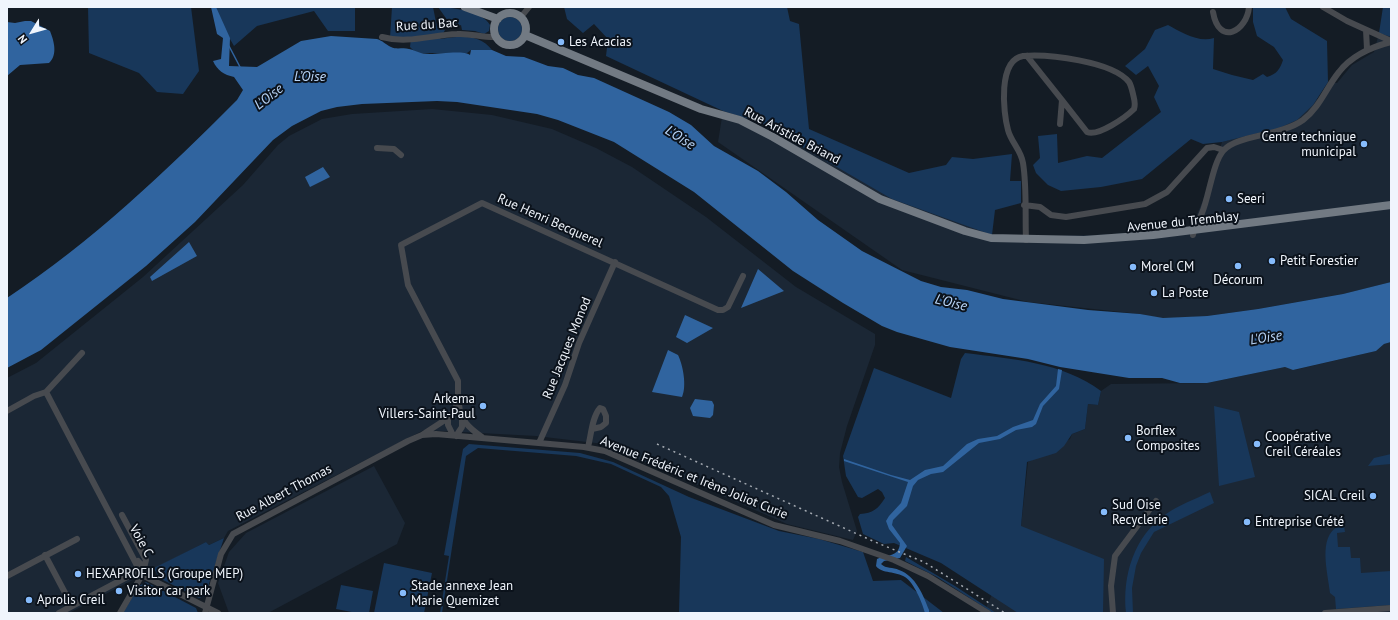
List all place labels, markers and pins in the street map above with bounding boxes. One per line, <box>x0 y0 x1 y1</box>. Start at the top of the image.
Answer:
place label: Les Acacias <box>569 34 632 50</box>
marker: Les Acacias <box>556 37 566 47</box>
place label: Centre technique municipal <box>1262 129 1356 160</box>
marker: Centre technique municipal <box>1359 139 1369 149</box>
place label: Seeri <box>1237 191 1265 207</box>
marker: Seeri <box>1224 194 1234 204</box>
place label: Petit Forestier <box>1280 253 1358 269</box>
marker: Petit Forestier <box>1267 256 1277 266</box>
place label: Morel CM <box>1141 259 1194 275</box>
marker: Décorum <box>1233 261 1243 271</box>
marker: Morel CM <box>1128 262 1138 272</box>
place label: Décorum <box>1213 272 1263 288</box>
place label: La Poste <box>1162 285 1208 301</box>
marker: La Poste <box>1149 288 1159 298</box>
place label: Arkema Villers-Saint-Paul <box>379 391 475 422</box>
marker: Arkema Villers-Saint-Paul <box>478 401 488 411</box>
place label: Borflex Composites <box>1136 423 1200 454</box>
place label: Coopérative Creil Céréales <box>1265 429 1341 460</box>
marker: Borflex Composites <box>1123 433 1133 443</box>
marker: Coopérative Creil Céréales <box>1252 439 1262 449</box>
place label: SICAL Creil <box>1304 488 1365 504</box>
marker: SICAL Creil <box>1368 491 1378 501</box>
place label: Sud Oise Recyclerie <box>1112 497 1168 528</box>
marker: Sud Oise Recyclerie <box>1099 507 1109 517</box>
place label: Entreprise Crété <box>1255 514 1344 530</box>
marker: Entreprise Crété <box>1242 517 1252 527</box>
place label: HEXAPROFILS (Groupe MEP) <box>86 566 243 582</box>
marker: HEXAPROFILS (Groupe MEP) <box>73 569 83 579</box>
place label: Stade annexe Jean Marie Quemizet <box>411 578 513 609</box>
place label: Visitor car park <box>127 583 210 599</box>
marker: Visitor car park <box>114 586 124 596</box>
marker: Stade annexe Jean Marie Quemizet <box>398 588 408 598</box>
place label: Aprolis Creil <box>37 592 105 608</box>
marker: Aprolis Creil <box>24 595 34 605</box>

